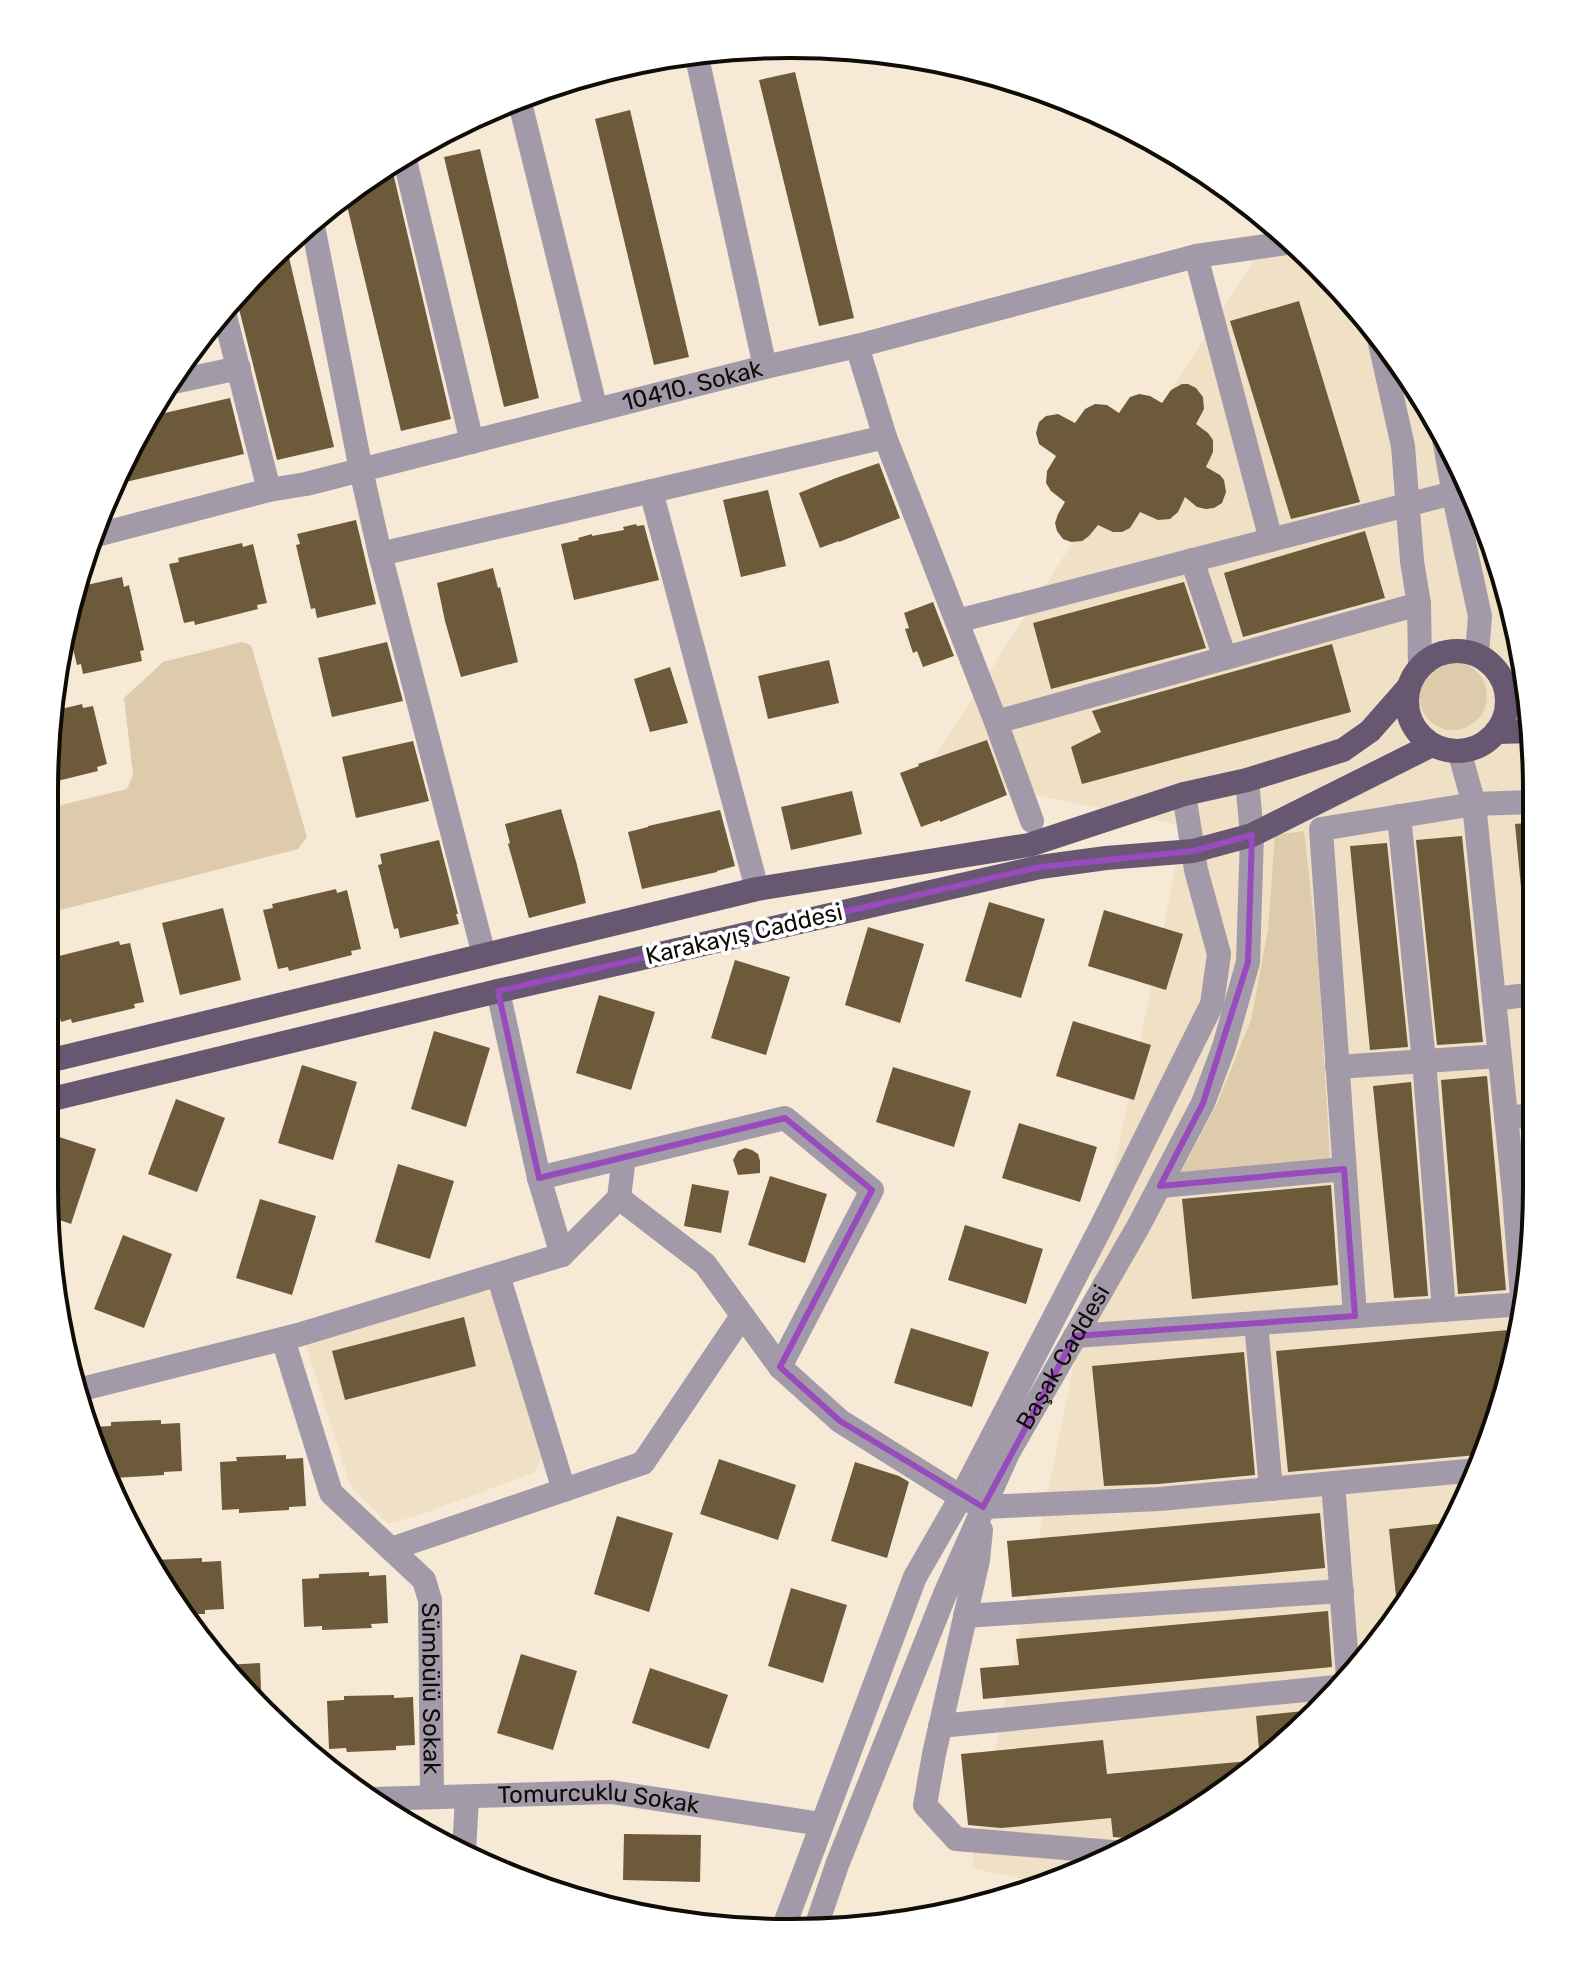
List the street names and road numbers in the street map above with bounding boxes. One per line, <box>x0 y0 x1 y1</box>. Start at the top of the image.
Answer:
street label: 10410. Sokak <box>619 354 766 417</box>
street label: Karakayış Caddesi <box>643 898 845 970</box>
street label: Başak Caddesi <box>1010 1280 1116 1435</box>
street label: Sümbülü Sokak <box>416 1602 446 1775</box>
street label: Tomurcuklu Sokak <box>497 1778 702 1819</box>

